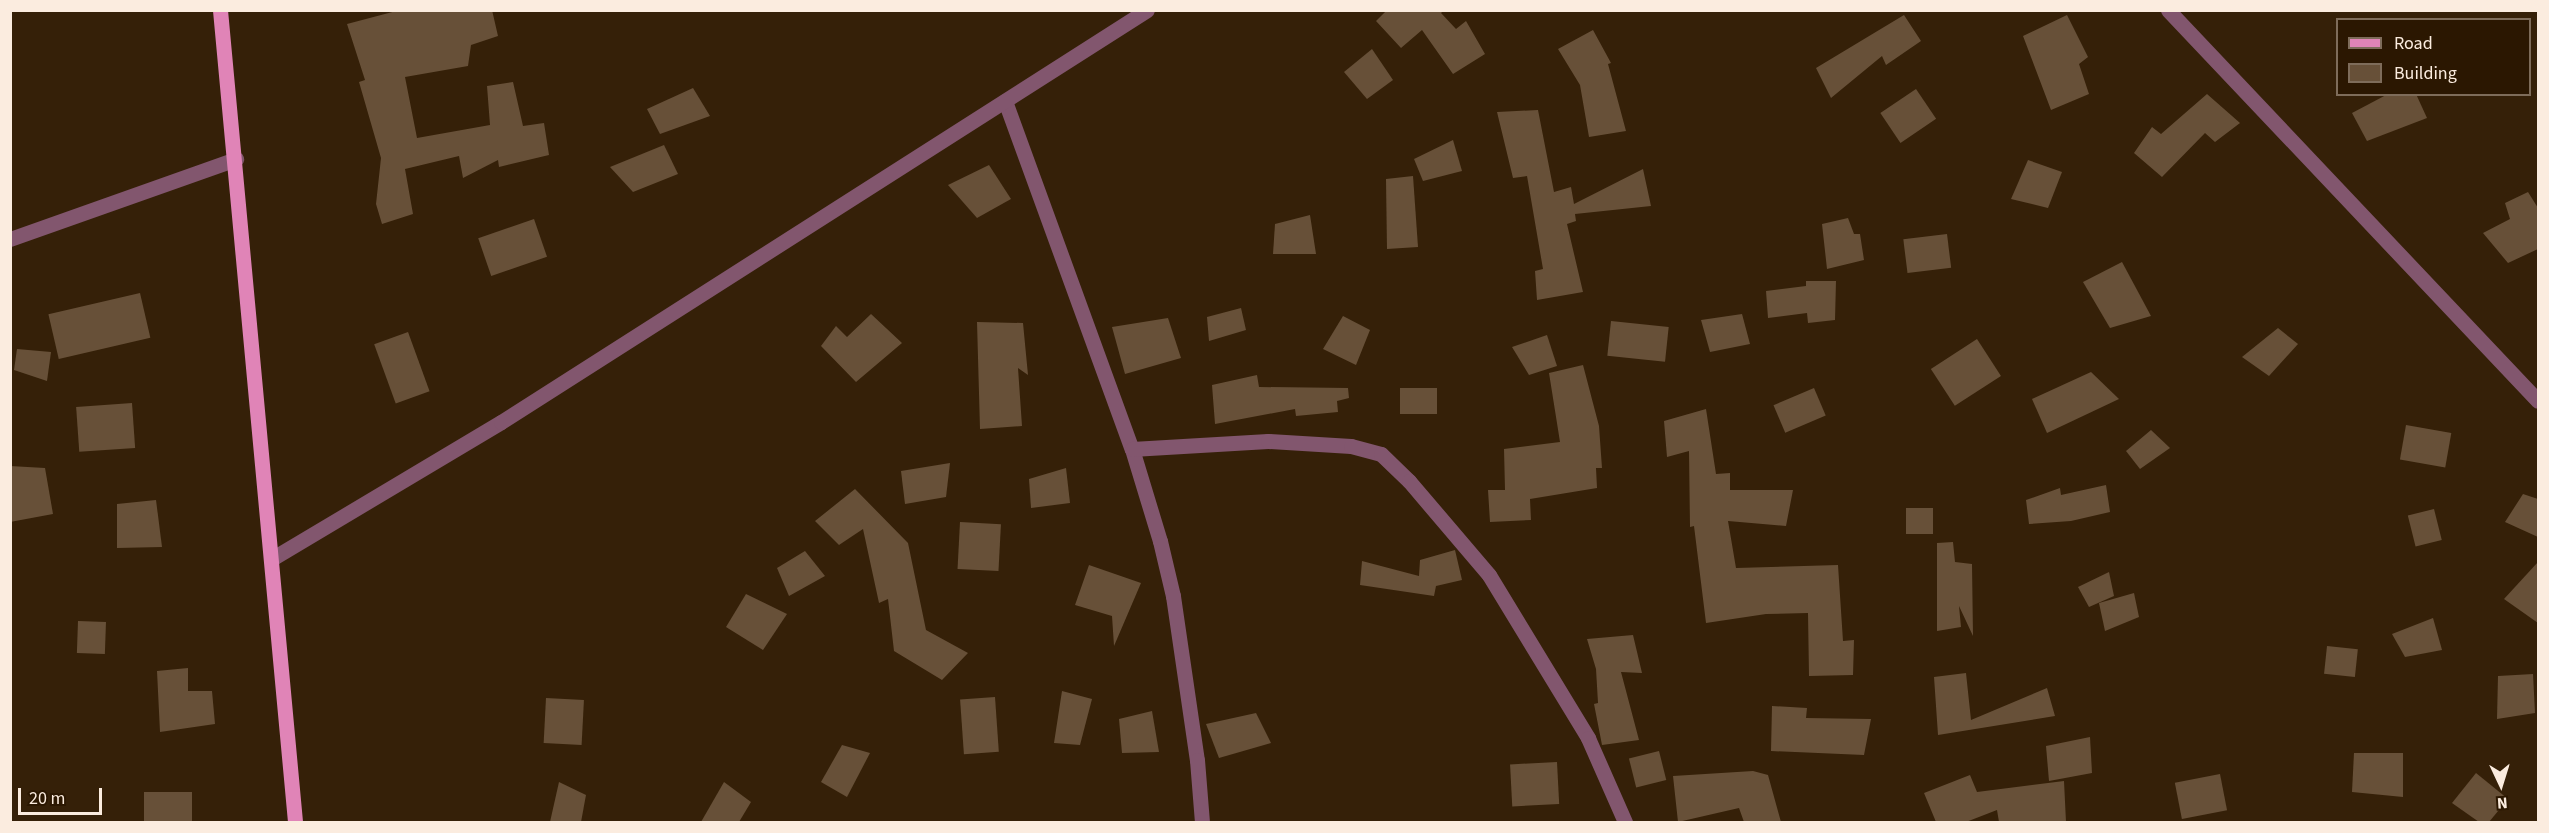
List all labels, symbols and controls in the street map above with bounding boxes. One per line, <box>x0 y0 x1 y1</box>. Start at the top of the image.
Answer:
legend <box>2336 18 2531 96</box>
text: Road <box>2394 31 2433 56</box>
text: Building <box>2394 61 2457 86</box>
north arrow <box>2471 755 2531 815</box>
scale bar <box>21 776 105 814</box>
text: 20 m <box>29 786 65 811</box>
text: N <box>2496 792 2508 814</box>

